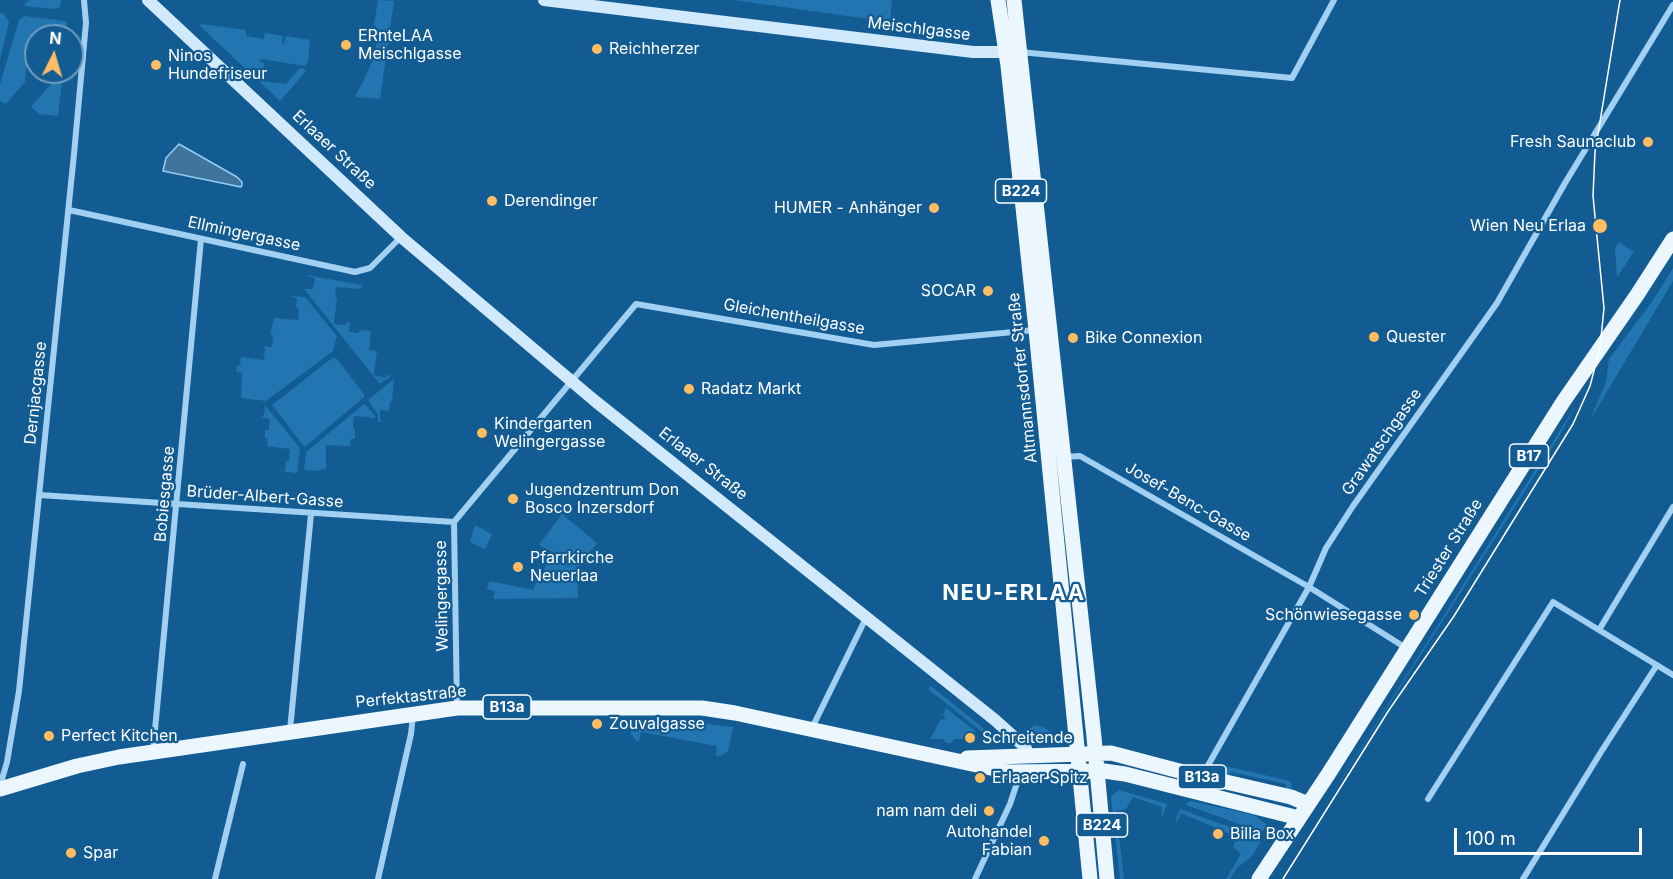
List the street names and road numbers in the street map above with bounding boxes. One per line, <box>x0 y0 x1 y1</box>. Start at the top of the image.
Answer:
street label: Meischlgasse <box>866 13 972 45</box>
street label: Erlaaer Straße <box>288 106 380 194</box>
road number: B224 <box>996 179 1046 203</box>
street label: Ellmingergasse <box>186 213 302 255</box>
street label: Altmannsdorfer Straße <box>1004 292 1042 464</box>
street label: Gleichentheilgasse <box>722 295 866 339</box>
street label: Dernjacgasse <box>21 340 51 446</box>
street label: Grawatschgasse <box>1338 385 1426 499</box>
street label: Erlaaer Straße <box>655 423 751 505</box>
road number: B17 <box>1510 444 1549 468</box>
street label: Bobiesgasse <box>151 445 179 543</box>
street label: Josef-Benc-Gasse <box>1122 458 1254 546</box>
street label: Brüder-Albert-Gasse <box>186 482 344 512</box>
street label: Triester Straße <box>1411 495 1487 601</box>
street label: Welingergasse <box>431 540 453 652</box>
street label: Perfektastraße <box>355 682 467 712</box>
road number: B13a <box>483 695 531 719</box>
road number: B13a <box>1178 765 1226 789</box>
road number: B224 <box>1076 813 1128 837</box>

